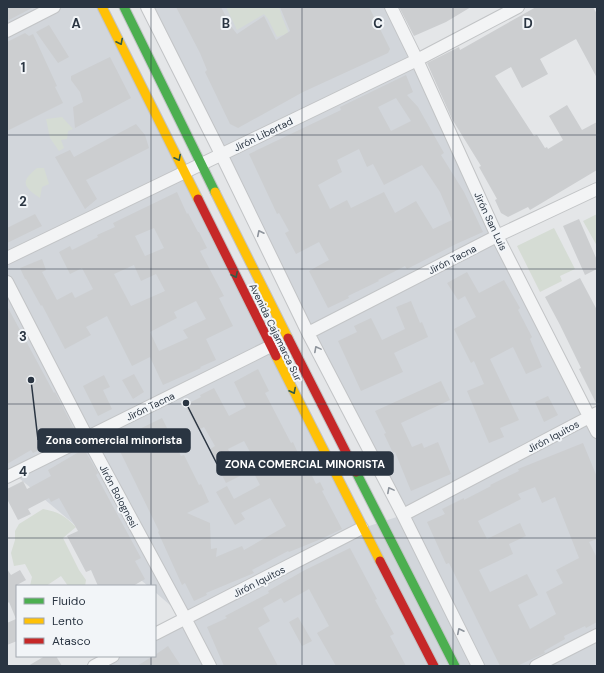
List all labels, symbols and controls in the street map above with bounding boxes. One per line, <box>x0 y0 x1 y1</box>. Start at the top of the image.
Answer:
text: A <box>71 15 81 32</box>
text: B <box>222 15 230 32</box>
text: C <box>373 15 383 32</box>
text: D <box>523 15 533 32</box>
one-way arrow <box>115 38 123 45</box>
text: 1 <box>21 59 25 76</box>
street label: Jirón Libertad <box>232 115 295 154</box>
one-way arrow <box>173 154 181 161</box>
street label: Jirón San Luis <box>471 190 510 253</box>
text: 2 <box>19 193 27 210</box>
one-way arrow <box>257 229 265 237</box>
street label: Jirón Tacna <box>426 242 479 277</box>
one-way arrow <box>231 270 238 278</box>
street label: Avenida Cajamarca Sur <box>246 281 305 383</box>
text: 3 <box>19 328 27 345</box>
one-way arrow <box>314 346 322 354</box>
one-way arrow <box>288 387 296 394</box>
street label: Jirón Tacna <box>124 389 177 424</box>
street label: Jirón Iquitos <box>525 417 581 455</box>
callout: Zona comercial minorista <box>38 429 190 452</box>
text: Zona comercial minorista <box>46 433 182 447</box>
callout: ZONA COMERCIAL MINORISTA <box>217 452 393 475</box>
text: ZONA COMERCIAL MINORISTA <box>225 457 385 471</box>
street label: Jirón Bolognesi <box>96 462 141 530</box>
text: 4 <box>19 463 27 480</box>
one-way arrow <box>387 486 395 494</box>
street label: Jirón Iquitos <box>231 563 287 600</box>
legend <box>16 585 156 657</box>
text: Fluido <box>52 593 86 609</box>
text: Lento <box>52 613 83 629</box>
one-way arrow <box>457 628 465 635</box>
text: Atasco <box>52 633 91 649</box>

